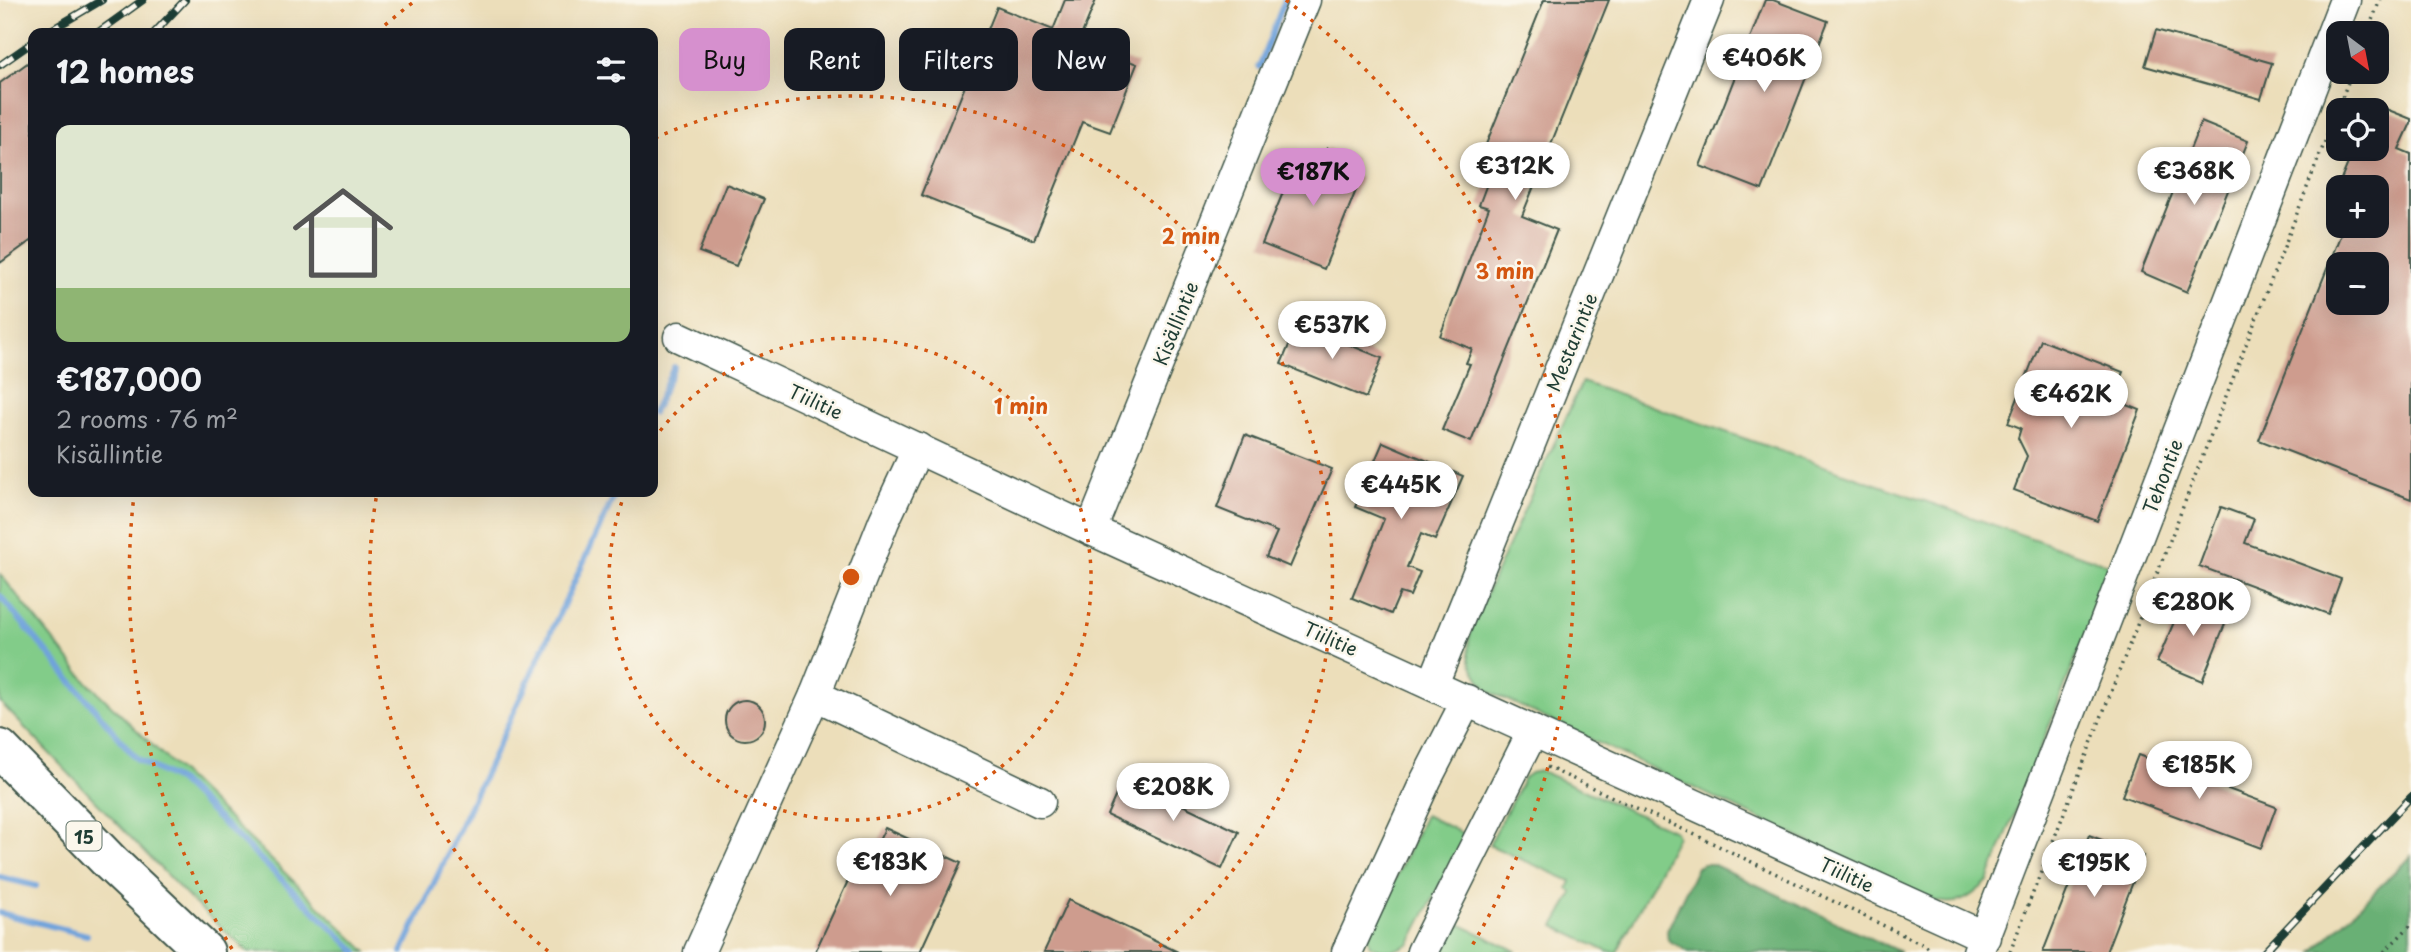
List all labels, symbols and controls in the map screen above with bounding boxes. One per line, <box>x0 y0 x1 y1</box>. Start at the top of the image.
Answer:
north arrow <box>2326 21 2389 84</box>
map controls <box>2326 21 2389 315</box>
chip: Buy <box>679 28 770 91</box>
chip: Rent <box>784 28 885 91</box>
chip: Filters <box>899 28 1018 91</box>
chip: New <box>1032 28 1130 91</box>
pin: €406K <box>1715 34 1813 94</box>
text: €406K <box>1722 39 1806 74</box>
text: 12 homes <box>56 48 194 93</box>
icon: filters <box>592 51 630 89</box>
button: locate <box>2326 98 2389 161</box>
pin: €312K <box>1466 142 1564 202</box>
text: €312K <box>1476 147 1554 182</box>
pin: €187K <box>1264 148 1362 208</box>
pin: €368K <box>2145 148 2243 207</box>
text: €368K <box>2153 152 2235 187</box>
text: €187K <box>1276 153 1350 188</box>
icon: home <box>280 170 406 296</box>
button: + <box>2326 175 2389 238</box>
text: 2 min <box>1162 219 1220 251</box>
button: − <box>2326 252 2389 315</box>
text: 3 min <box>1475 254 1535 286</box>
street label: Kisällintie <box>1145 277 1205 369</box>
street label: Mestarintie <box>1539 288 1603 396</box>
pin: €537K <box>1283 302 1381 361</box>
text: €537K <box>1294 306 1370 341</box>
text: €187,000 <box>56 356 202 401</box>
pin: €462K <box>2022 370 2120 430</box>
text: €462K <box>2030 375 2112 410</box>
street label: Tiilitie <box>784 376 848 426</box>
text: 1 min <box>994 389 1048 421</box>
text: 2 rooms · 76 m² <box>56 401 238 436</box>
street label: Tehontie <box>2135 435 2189 517</box>
text: Kisällintie <box>56 436 163 471</box>
pin: €445K <box>1352 462 1450 521</box>
text: €445K <box>1360 466 1442 501</box>
centre of rings <box>839 565 863 589</box>
pin: €280K <box>2144 578 2242 638</box>
text: €280K <box>2152 583 2234 618</box>
street label: Tiilitie <box>1299 614 1363 662</box>
pin: €185K <box>2150 742 2248 801</box>
text: €185K <box>2162 746 2236 781</box>
pin: €208K <box>1124 764 1222 823</box>
text: €208K <box>1132 768 1214 803</box>
road number: 15 <box>66 822 102 850</box>
pin: €183K <box>841 838 939 898</box>
pin: €195K <box>2045 839 2143 899</box>
text: €183K <box>853 843 927 878</box>
text: €195K <box>2058 844 2130 879</box>
street label: Tiilitie <box>1815 849 1879 899</box>

